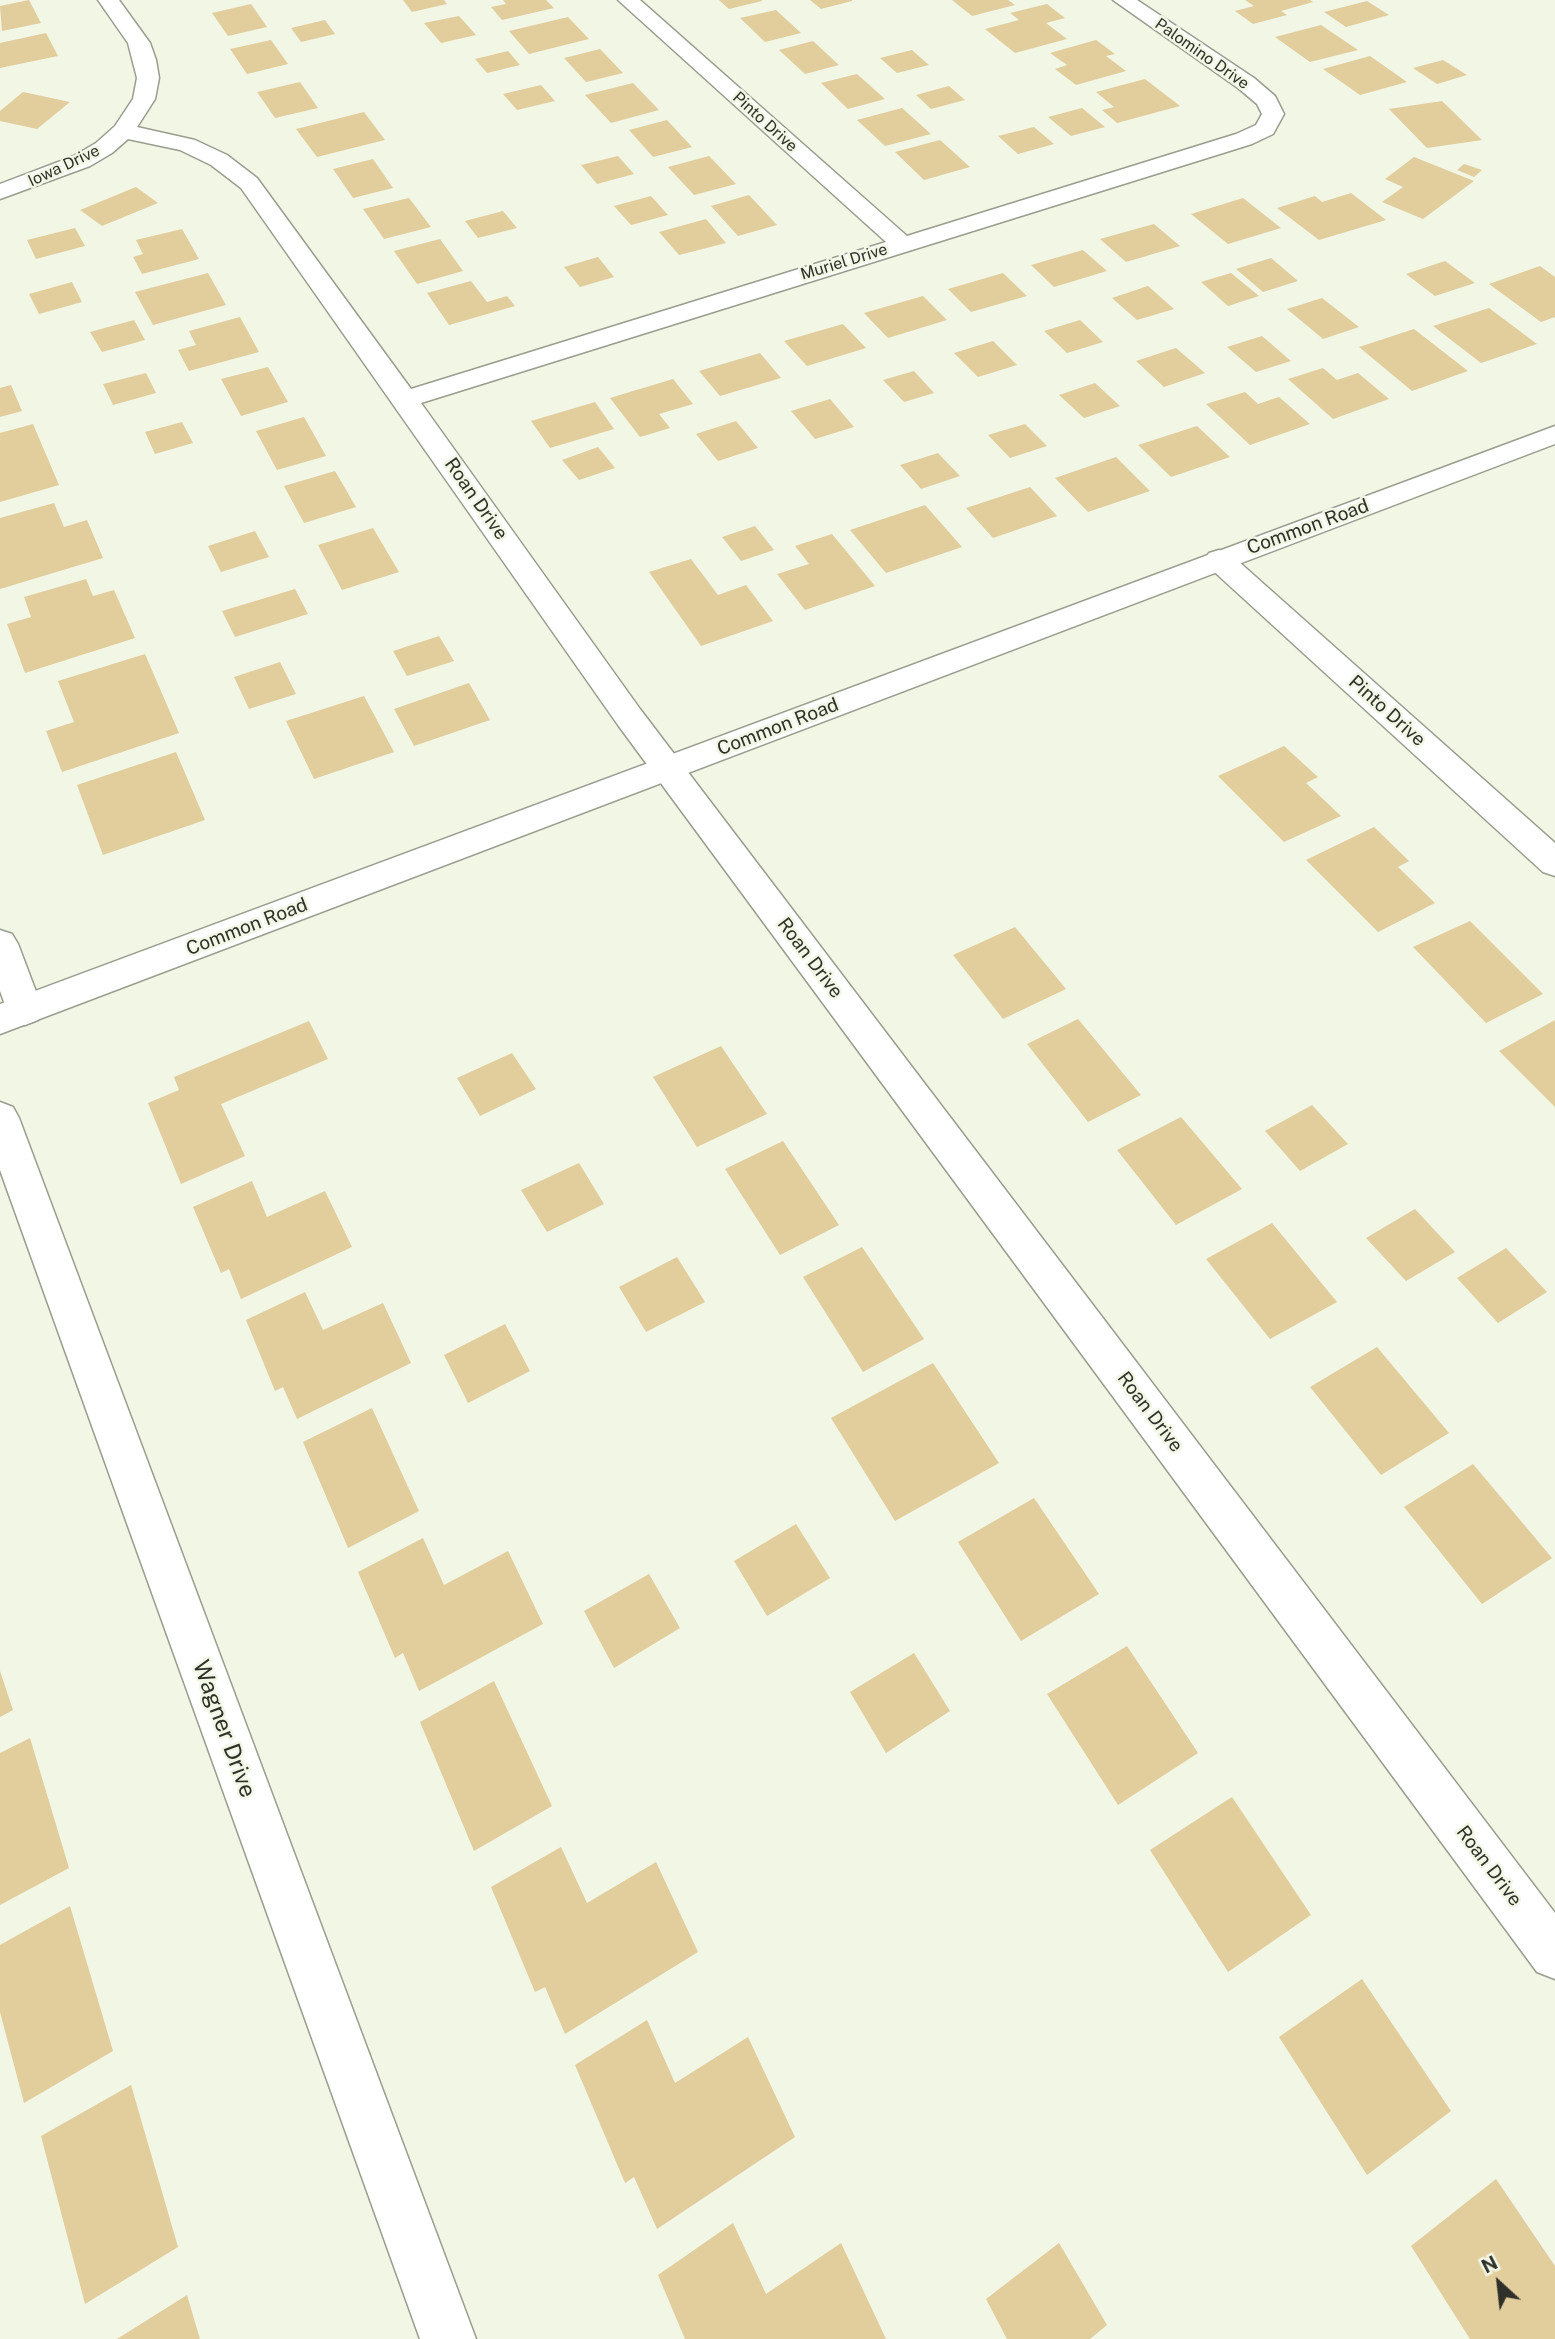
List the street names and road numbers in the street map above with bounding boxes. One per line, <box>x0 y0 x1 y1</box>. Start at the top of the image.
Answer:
street label: Palomino Drive <box>1151 14 1253 94</box>
street label: Pinto Drive <box>729 88 801 156</box>
street label: Iowa Drive <box>25 141 103 191</box>
street label: Muriel Drive <box>798 240 890 284</box>
street label: Roan Drive <box>440 454 512 544</box>
street label: Common Road <box>1244 494 1372 560</box>
street label: Pinto Drive <box>1344 671 1430 751</box>
street label: Common Road <box>714 693 842 761</box>
street label: Common Road <box>183 893 311 961</box>
street label: Roan Drive <box>772 913 848 1003</box>
street label: Roan Drive <box>1112 1367 1188 1457</box>
street label: Wagner Drive <box>186 1657 262 1801</box>
street label: Roan Drive <box>1451 1821 1527 1911</box>

